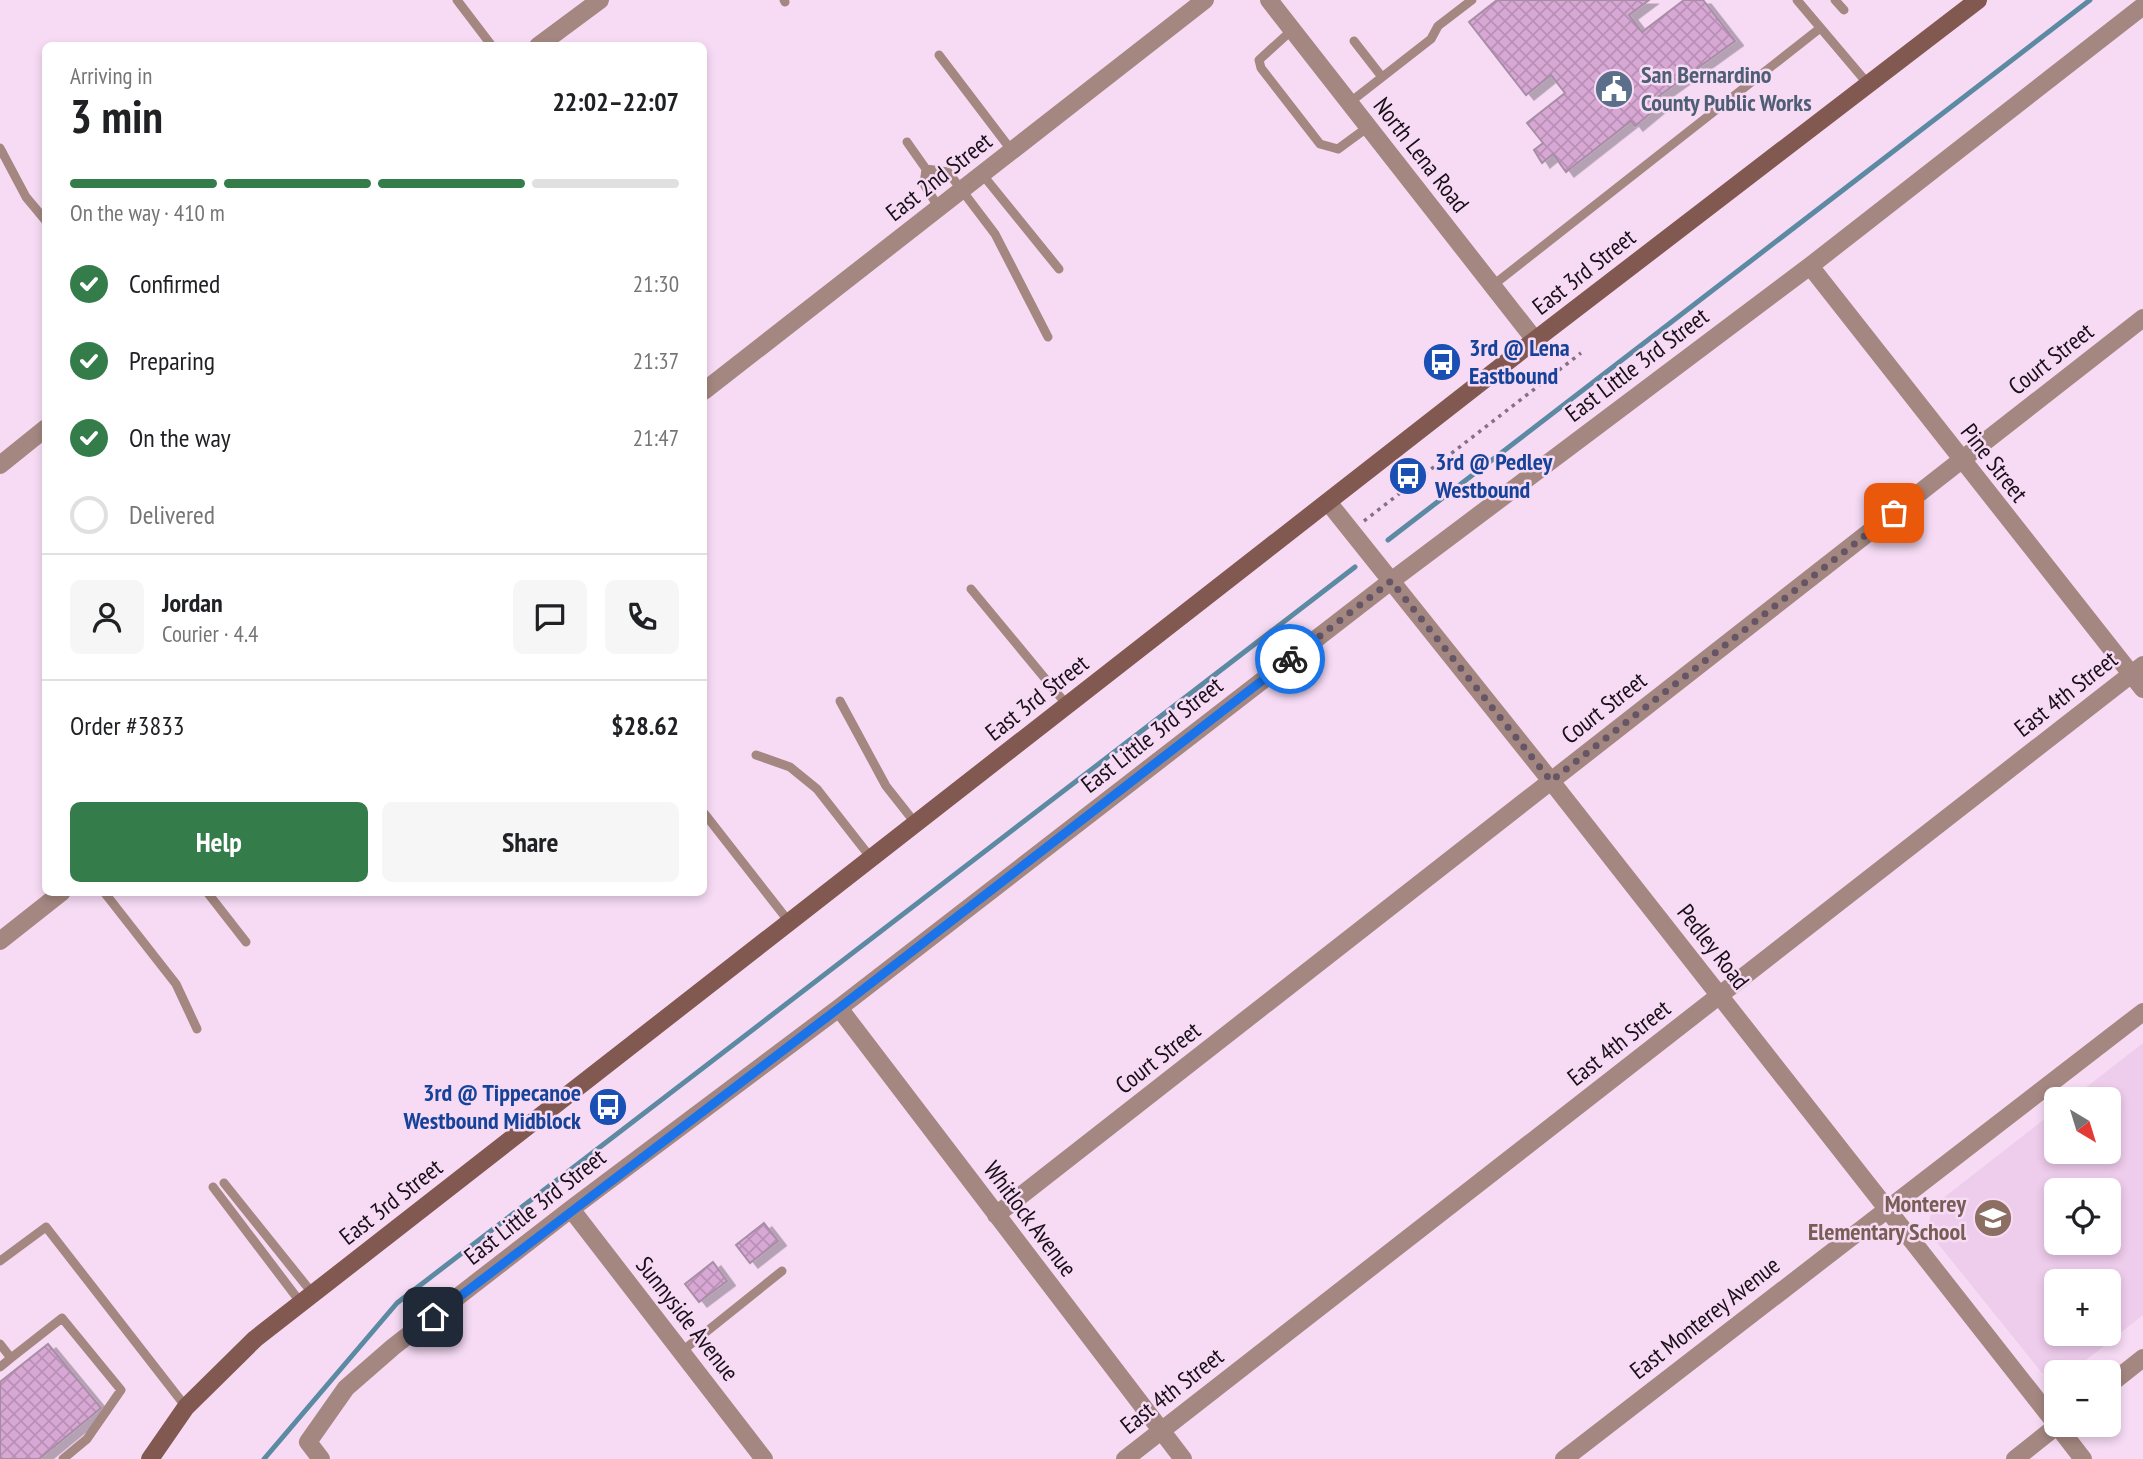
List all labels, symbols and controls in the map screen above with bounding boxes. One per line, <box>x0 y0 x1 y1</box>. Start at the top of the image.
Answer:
place label: San Bernardino County Public Works <box>1641 59 1812 118</box>
text: Arriving in <box>70 61 152 90</box>
public building icon: San Bernardino County Public Works <box>1593 68 1635 110</box>
text: 22:02–22:07 <box>552 85 679 118</box>
text: 3 min <box>70 86 163 146</box>
street label: North Lena Road <box>1367 91 1476 218</box>
street label: East 2nd Street <box>879 125 998 228</box>
text: On the way · 410 m <box>70 198 225 227</box>
street label: East 3rd Street <box>1526 222 1642 321</box>
icon: check <box>70 265 108 303</box>
text: Confirmed <box>129 267 220 300</box>
text: 21:30 <box>633 269 679 298</box>
street label: East Little 3rd Street <box>1559 300 1715 428</box>
street label: Court Street <box>2002 315 2100 401</box>
place label: 3rd @ Lena Eastbound <box>1469 332 1570 391</box>
bus stop icon: 3rd @ Lena Eastbound <box>1421 341 1463 383</box>
icon: check <box>70 342 108 380</box>
text: Preparing <box>129 344 215 377</box>
text: 21:37 <box>633 346 679 375</box>
street label: Pine Street <box>1954 417 2035 509</box>
icon: check <box>70 419 108 457</box>
text: On the way <box>129 421 231 454</box>
text: 21:47 <box>633 423 679 452</box>
place label: 3rd @ Pedley Westbound <box>1434 446 1553 505</box>
bus stop icon: 3rd @ Pedley Westbound <box>1387 455 1429 497</box>
pin <box>1864 483 1924 543</box>
icon: bag <box>1875 494 1913 532</box>
text: Delivered <box>129 498 215 531</box>
button: person <box>70 580 144 654</box>
button: chat <box>513 580 587 654</box>
button: phone <box>605 580 679 654</box>
text: Jordan <box>162 586 223 619</box>
text: Courier · 4.4 <box>162 619 258 648</box>
courier <box>1255 624 1325 694</box>
icon: bike <box>1271 640 1309 678</box>
street label: East 4th Street <box>2008 643 2124 744</box>
street label: East 3rd Street <box>979 648 1095 747</box>
street label: Court Street <box>1555 664 1653 750</box>
street label: East Little 3rd Street <box>1075 669 1229 800</box>
text: Order #3833 <box>70 709 185 742</box>
text: $28.62 <box>611 709 679 742</box>
button: Help <box>70 802 368 882</box>
button: Share <box>382 802 679 882</box>
street label: Pedley Road <box>1670 898 1756 996</box>
street label: East 4th Street <box>1561 992 1677 1093</box>
street label: Court Street <box>1109 1014 1207 1100</box>
place label: 3rd @ Tippecanoe Westbound Midblock <box>402 1077 581 1136</box>
bus stop icon: 3rd @ Tippecanoe Westbound Midblock <box>587 1086 629 1128</box>
north arrow <box>2044 1087 2121 1164</box>
map controls <box>2044 1087 2121 1437</box>
street label: East Little 3rd Street <box>458 1141 612 1272</box>
street label: East 3rd Street <box>333 1152 449 1251</box>
street label: Whitlock Avenue <box>977 1155 1084 1283</box>
button: locate <box>2044 1178 2121 1255</box>
place label: Monterey Elementary School <box>1808 1188 1966 1247</box>
school or university icon: Monterey Elementary School <box>1972 1197 2014 1239</box>
street label: East Monterey Avenue <box>1624 1249 1786 1386</box>
street label: Sunnyside Avenue <box>629 1250 746 1387</box>
button: + <box>2044 1269 2121 1346</box>
pin <box>403 1287 463 1347</box>
icon: home <box>414 1298 452 1336</box>
street label: East 4th Street <box>1114 1340 1230 1441</box>
button: − <box>2044 1360 2121 1437</box>

